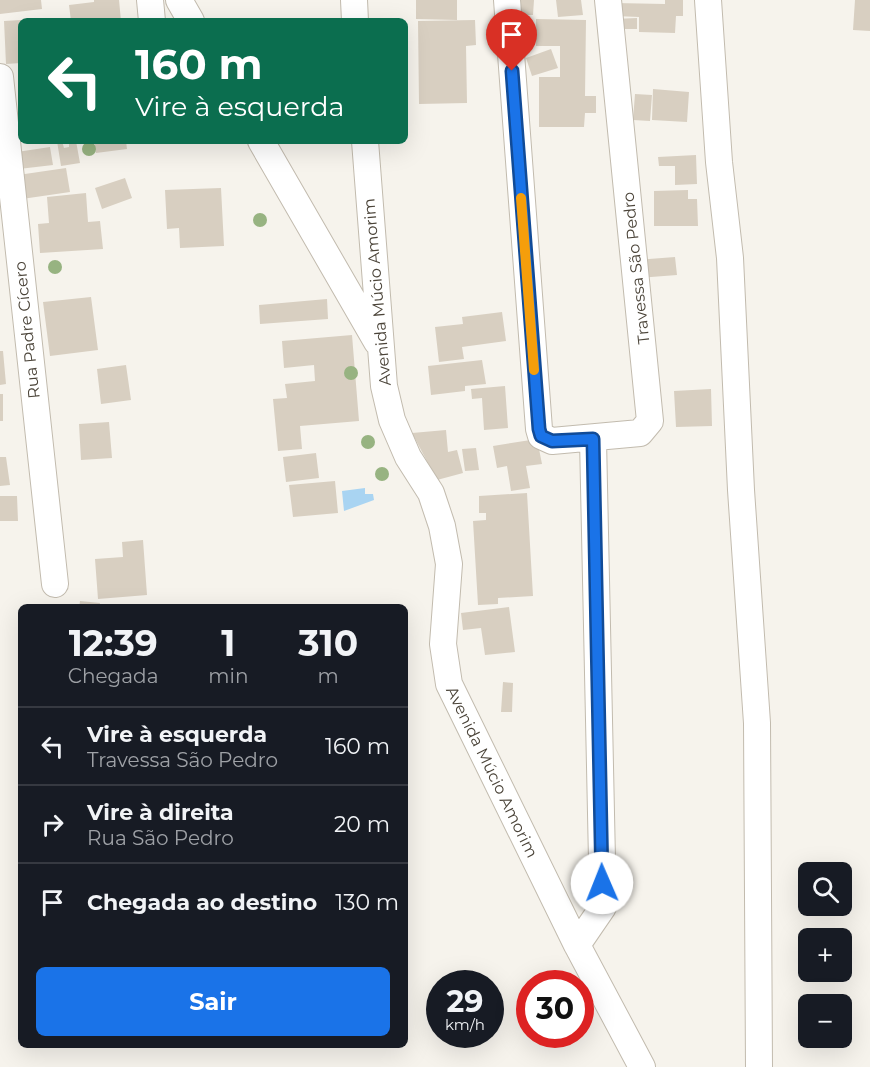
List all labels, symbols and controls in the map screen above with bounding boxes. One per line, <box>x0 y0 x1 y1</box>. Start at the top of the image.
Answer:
pin <box>486 9 537 71</box>
icon: arrive <box>495 18 528 51</box>
text: 160 m <box>135 38 263 90</box>
icon: left <box>36 42 114 120</box>
text: Vire à esquerda <box>135 90 344 123</box>
street label: Travessa São Pedro <box>619 191 653 345</box>
street label: Avenida Múcio Amorim <box>359 197 395 387</box>
street label: Rua Padre Cícero <box>10 260 44 400</box>
text: 12:39 <box>69 621 158 665</box>
text: 1 <box>221 621 235 665</box>
text: 310 <box>298 621 358 665</box>
text: Chegada <box>68 664 158 688</box>
text: min <box>208 664 248 688</box>
text: m <box>318 664 339 688</box>
street label: Avenida Múcio Amorim <box>442 683 542 861</box>
text: Vire à esquerda <box>87 721 267 748</box>
icon: left <box>36 730 69 763</box>
text: 160 m <box>325 733 390 760</box>
text: Travessa São Pedro <box>87 748 278 772</box>
text: Vire à direita <box>87 799 234 826</box>
icon: right <box>36 808 69 841</box>
text: 20 m <box>334 811 390 838</box>
text: Rua São Pedro <box>87 826 234 850</box>
position arrow <box>570 851 634 915</box>
map controls <box>798 862 852 1048</box>
button: search <box>798 862 852 916</box>
icon: arrive <box>36 886 69 919</box>
text: Chegada ao destino <box>87 889 317 916</box>
text: 130 m <box>335 889 399 916</box>
button: + <box>798 928 852 982</box>
button: Sair <box>36 967 390 1036</box>
speed limit sign: 30 <box>516 970 594 1048</box>
text: 29 <box>447 983 483 1020</box>
button: − <box>798 994 852 1048</box>
text: km/h <box>445 1015 485 1034</box>

